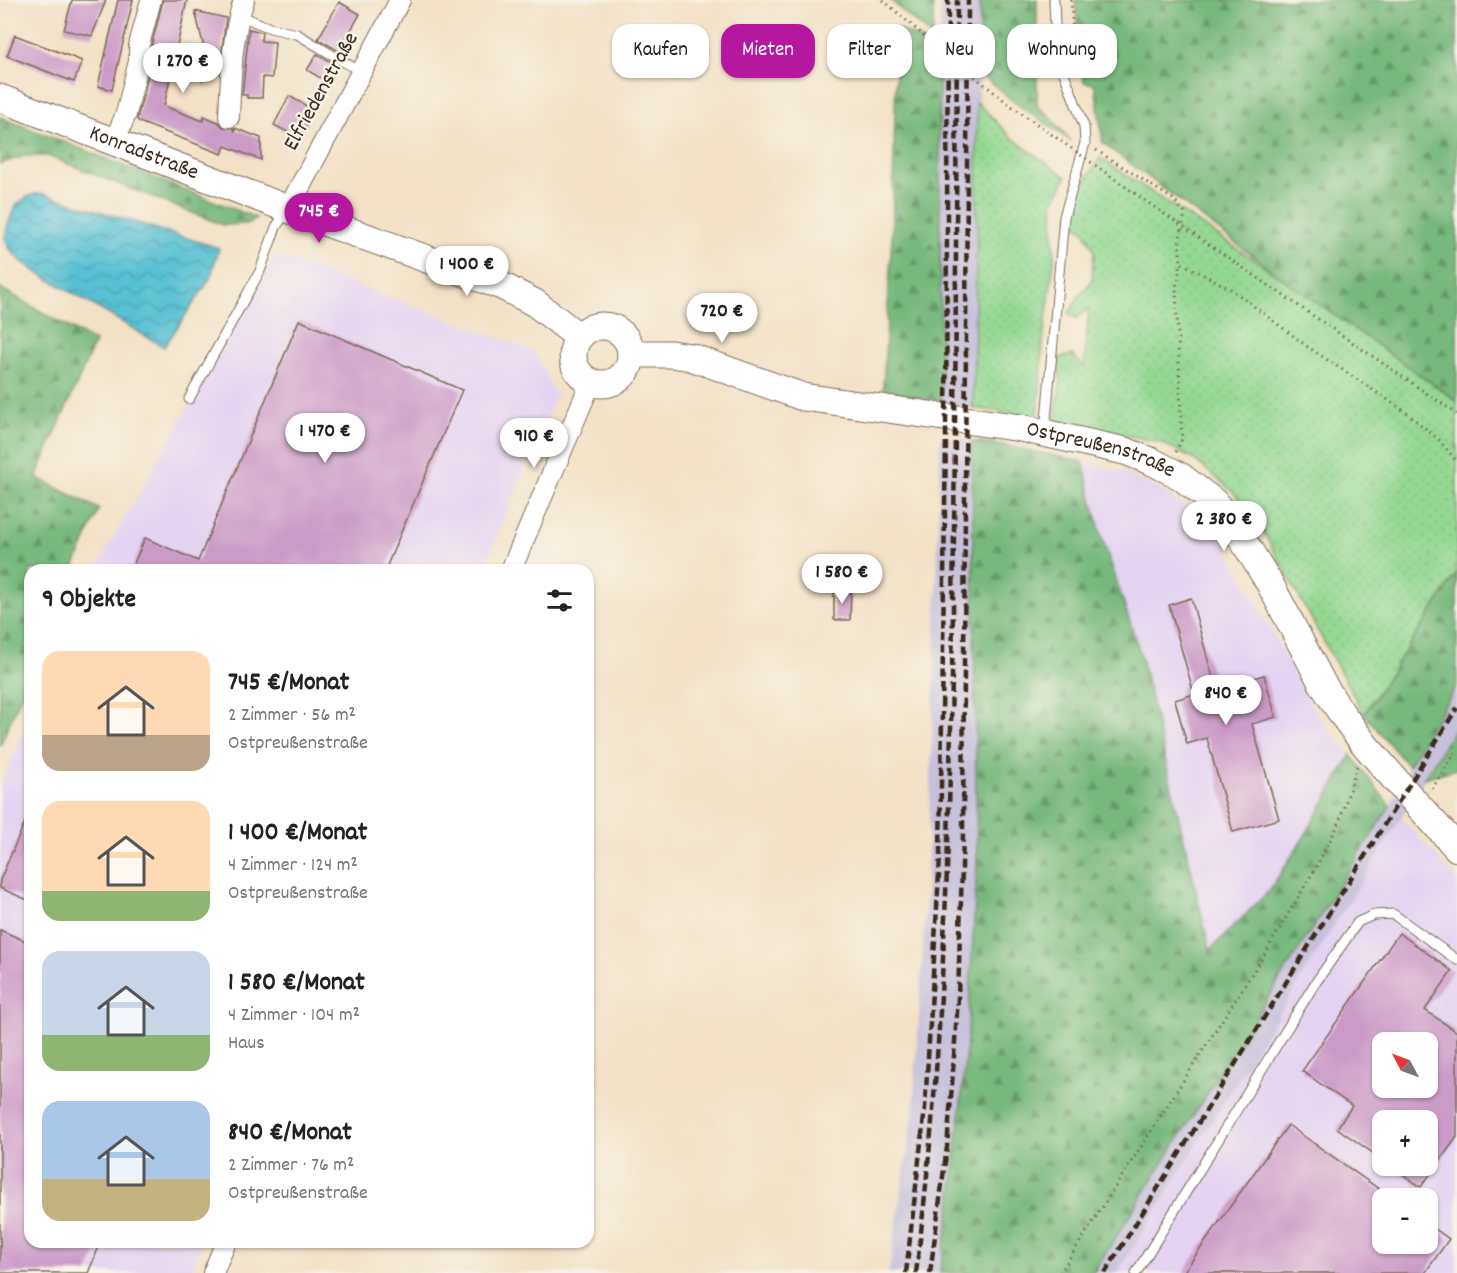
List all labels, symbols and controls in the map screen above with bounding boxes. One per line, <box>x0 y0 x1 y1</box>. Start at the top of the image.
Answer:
chip: Kaufen <box>612 24 709 78</box>
chip: Mieten <box>721 24 815 78</box>
chip: Filter <box>827 24 912 78</box>
chip: Neu <box>924 24 995 78</box>
chip: Wohnung <box>1007 24 1117 78</box>
street label: Elfriedenstraße <box>277 27 367 157</box>
pin: 1 270 € <box>128 43 238 94</box>
text: 1 270 € <box>157 48 209 76</box>
street label: Konradstraße <box>84 118 203 189</box>
pin: 745 € <box>277 193 361 244</box>
text: 745 € <box>299 198 339 226</box>
pin: 1 400 € <box>412 246 522 297</box>
text: 1 400 € <box>440 251 494 279</box>
pin: 720 € <box>680 293 764 344</box>
text: 720 € <box>700 298 744 326</box>
pin: 1 470 € <box>270 413 380 464</box>
street label: Ostpreußenstraße <box>1023 414 1181 486</box>
text: 1 470 € <box>299 418 351 446</box>
pin: 910 € <box>492 418 576 469</box>
text: 910 € <box>514 423 554 451</box>
pin: 2 380 € <box>1169 501 1279 552</box>
text: 2 380 € <box>1196 506 1252 534</box>
pin: 1 580 € <box>787 554 897 605</box>
text: 1 580 € <box>816 559 868 587</box>
text: 9 Objekte <box>42 582 136 619</box>
icon: filters <box>543 584 576 617</box>
text: 745 €/Monat <box>228 665 349 702</box>
icon: home <box>90 675 162 747</box>
pin: 840 € <box>1184 675 1268 726</box>
text: 840 € <box>1205 680 1247 708</box>
text: 2 Zimmer · 56 m² <box>228 702 356 730</box>
text: Ostpreußenstraße <box>228 730 368 758</box>
text: 1 400 €/Monat <box>228 815 367 852</box>
icon: home <box>90 825 162 897</box>
text: 4 Zimmer · 124 m² <box>228 852 358 880</box>
text: Ostpreußenstraße <box>228 880 368 908</box>
text: 1 580 €/Monat <box>228 965 365 1002</box>
icon: home <box>90 975 162 1047</box>
text: 4 Zimmer · 104 m² <box>228 1002 360 1030</box>
text: Haus <box>228 1030 265 1058</box>
north arrow <box>1372 1032 1438 1098</box>
map controls <box>1372 1032 1438 1254</box>
button: + <box>1372 1110 1438 1176</box>
text: 840 €/Monat <box>228 1115 352 1152</box>
icon: home <box>90 1125 162 1197</box>
text: 2 Zimmer · 76 m² <box>228 1152 354 1180</box>
text: Ostpreußenstraße <box>228 1180 368 1208</box>
button: − <box>1372 1188 1438 1254</box>

